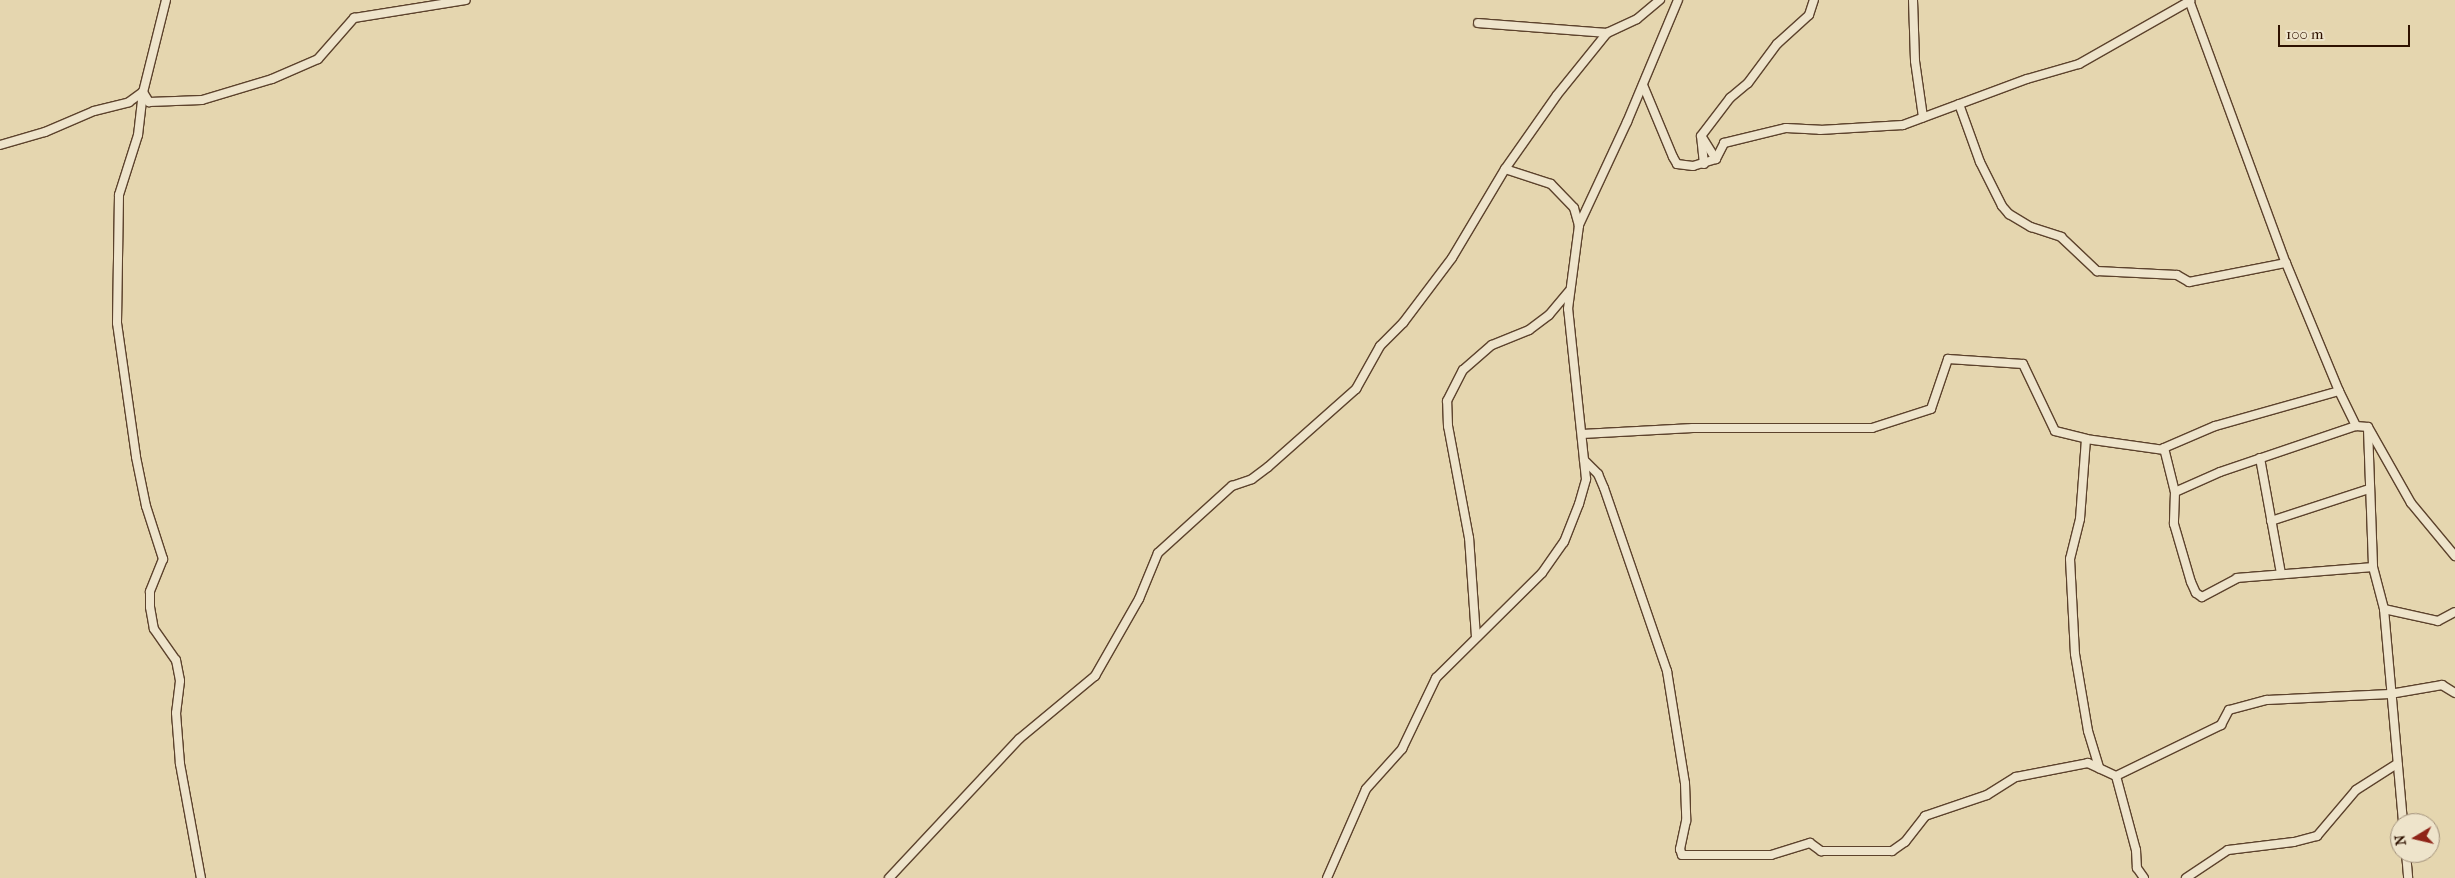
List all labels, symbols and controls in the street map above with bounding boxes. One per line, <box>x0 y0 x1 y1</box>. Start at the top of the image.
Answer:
scale bar <box>2280 15 2412 47</box>
text: 100 m <box>2286 25 2324 43</box>
north arrow <box>2390 813 2440 863</box>
text: N <box>2391 834 2410 847</box>

